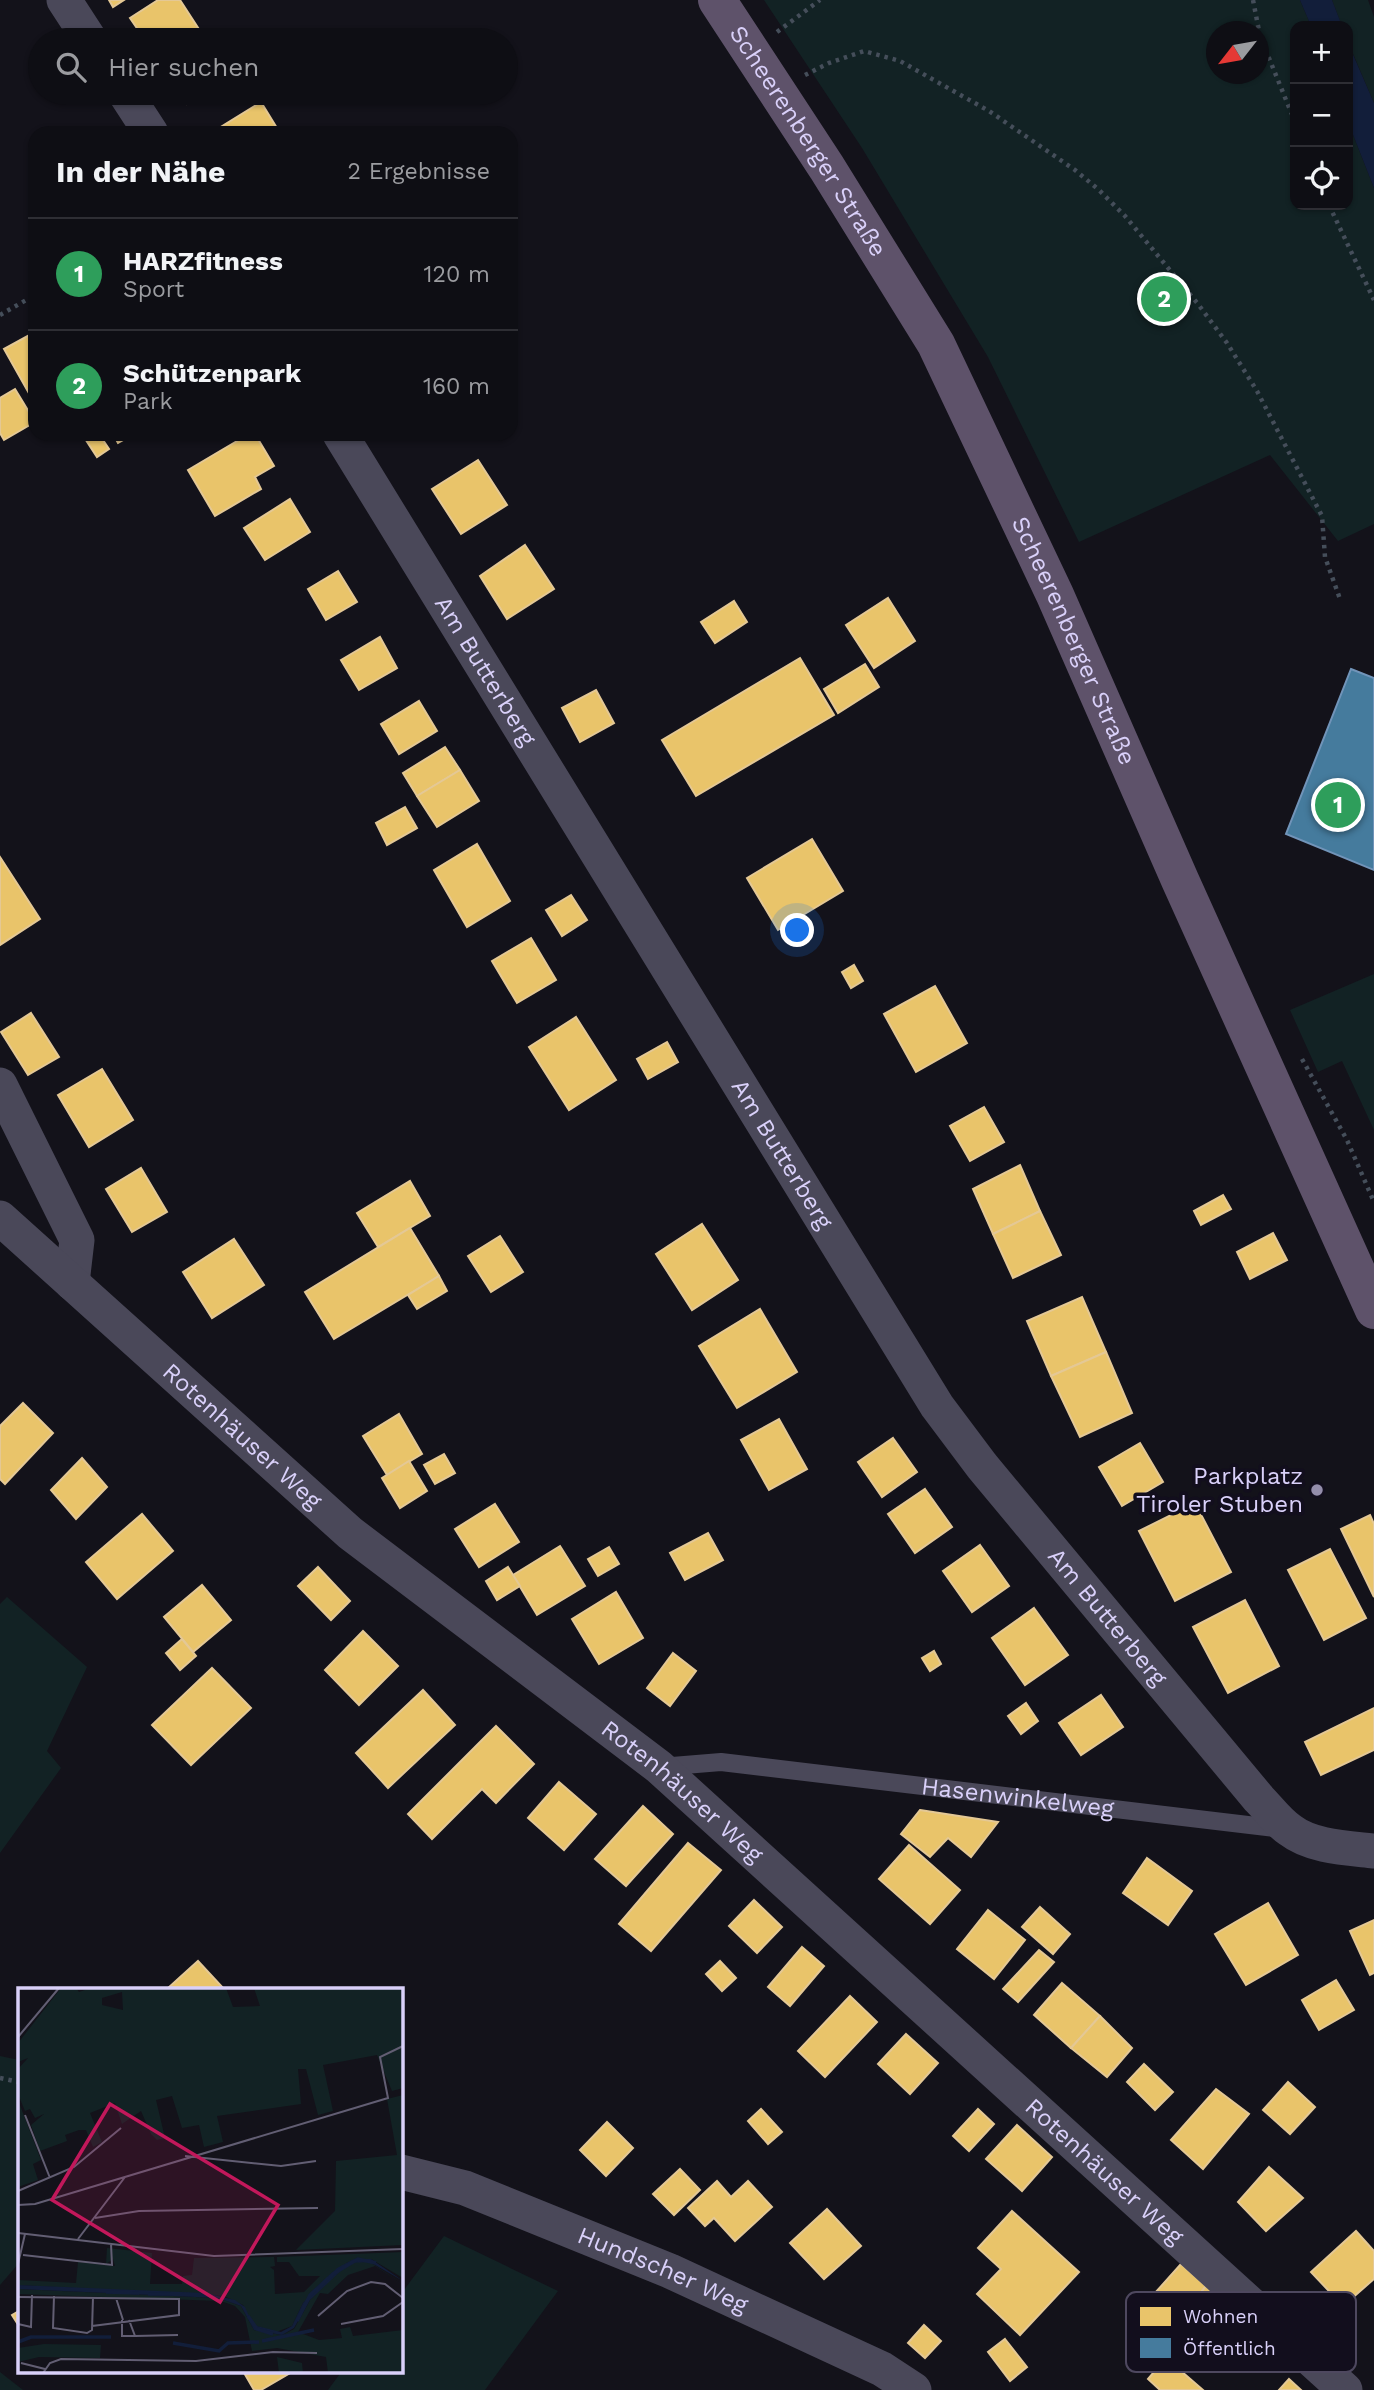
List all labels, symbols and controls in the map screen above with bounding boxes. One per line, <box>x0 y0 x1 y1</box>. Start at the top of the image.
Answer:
street label: Scheerenberger Straße <box>724 20 892 262</box>
north arrow <box>1206 21 1269 84</box>
map controls <box>1290 21 1353 210</box>
button: + <box>1290 21 1353 84</box>
search box <box>28 28 518 105</box>
icon: search <box>52 48 90 86</box>
text: Hier suchen <box>108 52 259 82</box>
button: − <box>1290 84 1353 147</box>
button: locate <box>1290 147 1353 210</box>
text: In der Nähe <box>56 154 225 189</box>
text: 2 Ergebnisse <box>347 158 490 185</box>
text: HARZfitness <box>123 246 283 276</box>
text: 1 <box>74 261 84 288</box>
text: 120 m <box>424 261 490 288</box>
pin: 2 <box>1141 273 1187 325</box>
text: Sport <box>123 276 184 303</box>
text: Schützenpark <box>123 358 301 388</box>
text: 2 <box>72 373 86 400</box>
text: 160 m <box>423 373 490 400</box>
text: Park <box>123 388 172 415</box>
street label: Scheerenberger Straße <box>1006 512 1142 769</box>
street label: Am Butterberg <box>429 591 542 751</box>
pin: 1 <box>1315 779 1361 831</box>
your location <box>780 913 814 947</box>
street label: Am Butterberg <box>726 1074 839 1234</box>
street label: Rotenhäuser Weg <box>157 1357 328 1515</box>
place label: Parkplatz Tiroler Stuben <box>1136 1462 1303 1518</box>
marker: Parkplatz Tiroler Stuben <box>1309 1482 1325 1498</box>
street label: Am Butterberg <box>1042 1542 1173 1692</box>
street label: Rotenhäuser Weg <box>596 1714 769 1869</box>
street label: Hasenwinkelweg <box>920 1772 1116 1823</box>
inset map <box>18 1988 402 2372</box>
street label: Rotenhäuser Weg <box>1019 2092 1189 2251</box>
street label: Hundscher Weg <box>573 2221 753 2319</box>
legend <box>1126 2292 1356 2372</box>
text: Wohnen <box>1183 2305 1258 2328</box>
text: Öffentlich <box>1183 2337 1276 2360</box>

